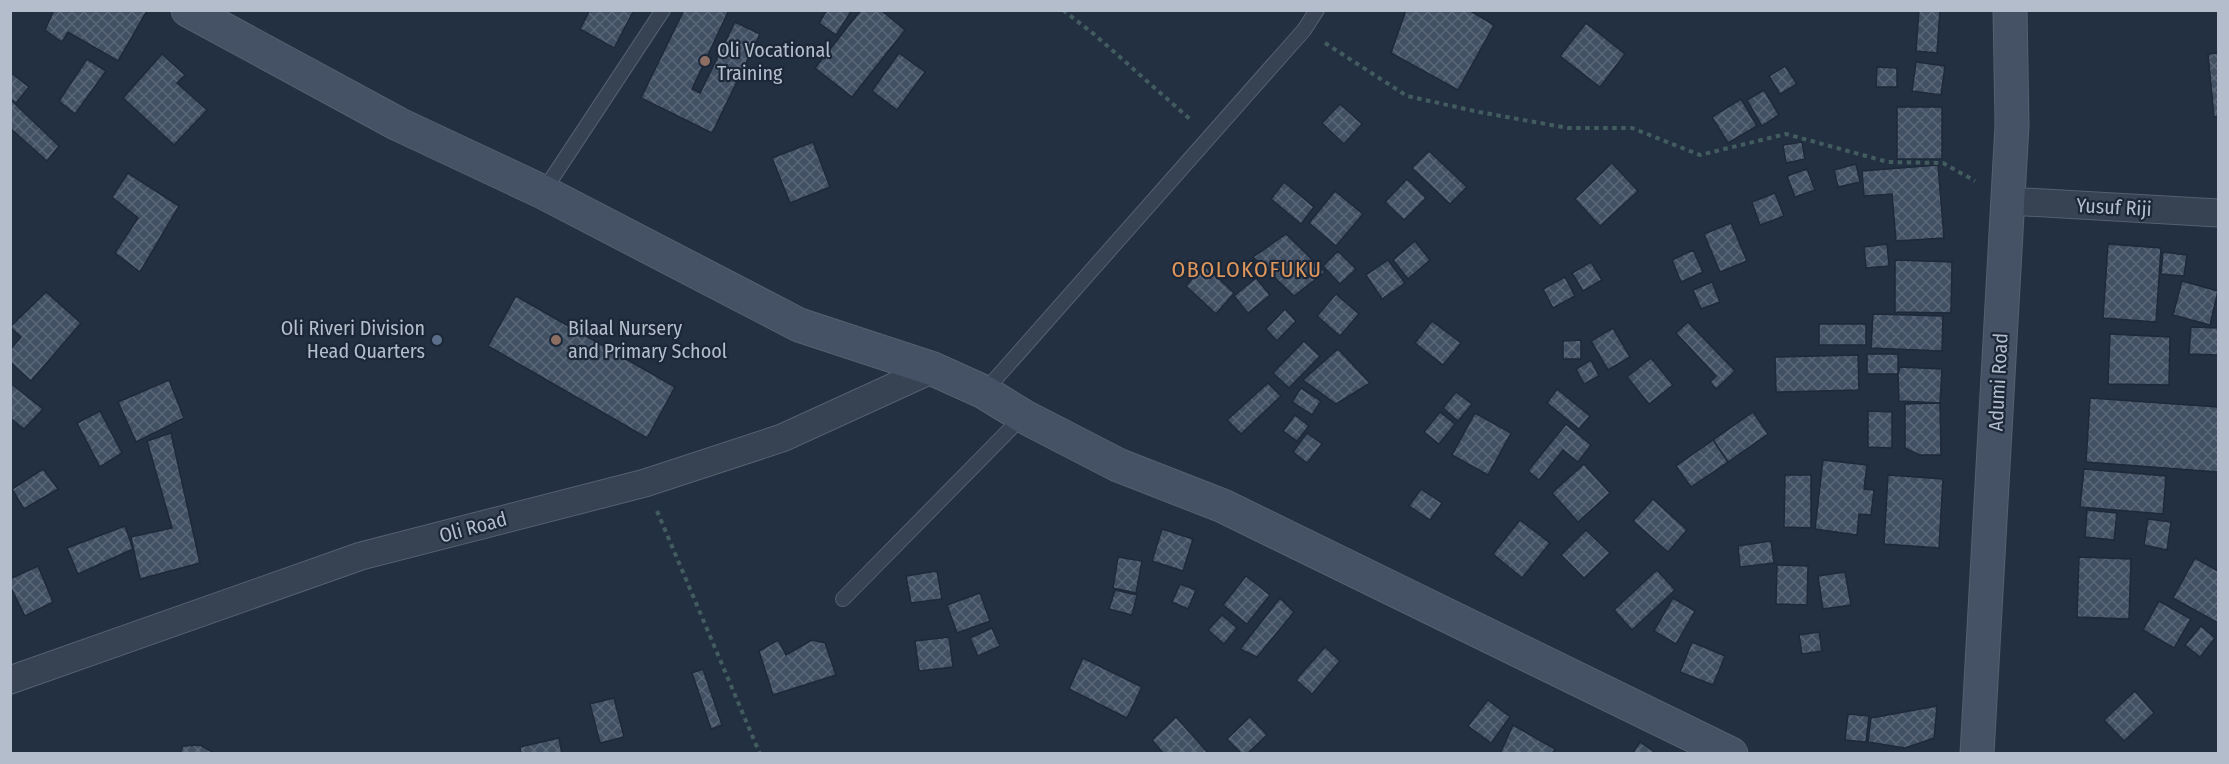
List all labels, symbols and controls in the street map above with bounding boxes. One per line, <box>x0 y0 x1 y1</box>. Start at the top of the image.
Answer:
place label: Oli Vocational Training <box>717 38 830 85</box>
marker: Oli Vocational Training <box>698 54 712 68</box>
street label: Yusuf Riji <box>2076 193 2152 221</box>
district label: OBOLOKOFUKU <box>1172 256 1322 283</box>
place label: Oli Riveri Division Head Quarters <box>281 316 425 363</box>
place label: Bilaal Nursery and Primary School <box>568 316 727 363</box>
street label: Adumi Road <box>1983 332 2013 432</box>
marker: Oli Riveri Division Head Quarters <box>430 333 444 347</box>
marker: Bilaal Nursery and Primary School <box>549 333 563 347</box>
street label: Oli Road <box>437 506 509 548</box>

